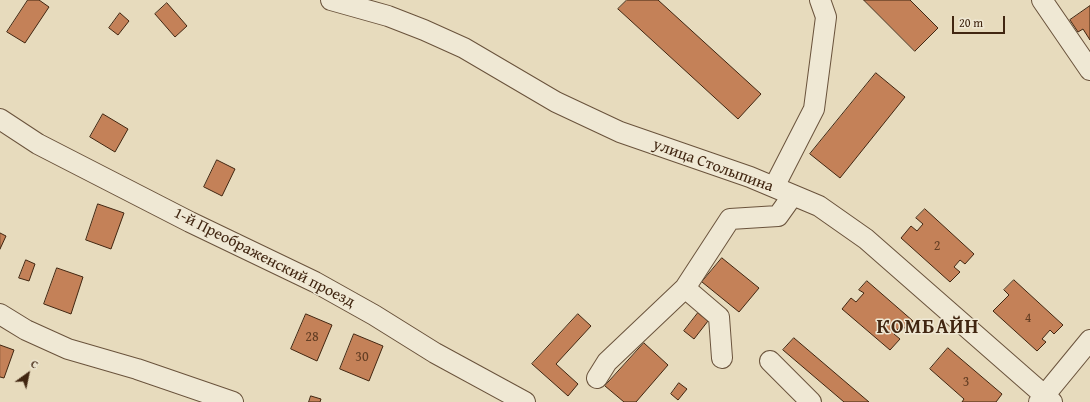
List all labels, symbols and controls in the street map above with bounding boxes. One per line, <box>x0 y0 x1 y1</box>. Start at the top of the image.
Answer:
scale bar <box>954 8 1007 34</box>
text: 20 m <box>959 14 983 31</box>
street label: улица Столыпина <box>650 135 776 197</box>
street label: 1-й Преображенский проезд <box>170 204 358 312</box>
house number: 2 <box>934 238 940 254</box>
house number: 4 <box>1025 310 1031 326</box>
district label: КОМБАЙН <box>877 316 979 340</box>
house number: 28 <box>305 329 319 345</box>
house number: 30 <box>355 349 369 365</box>
north arrow <box>8 354 48 394</box>
text: С <box>28 356 42 372</box>
house number: 3 <box>963 374 969 390</box>

